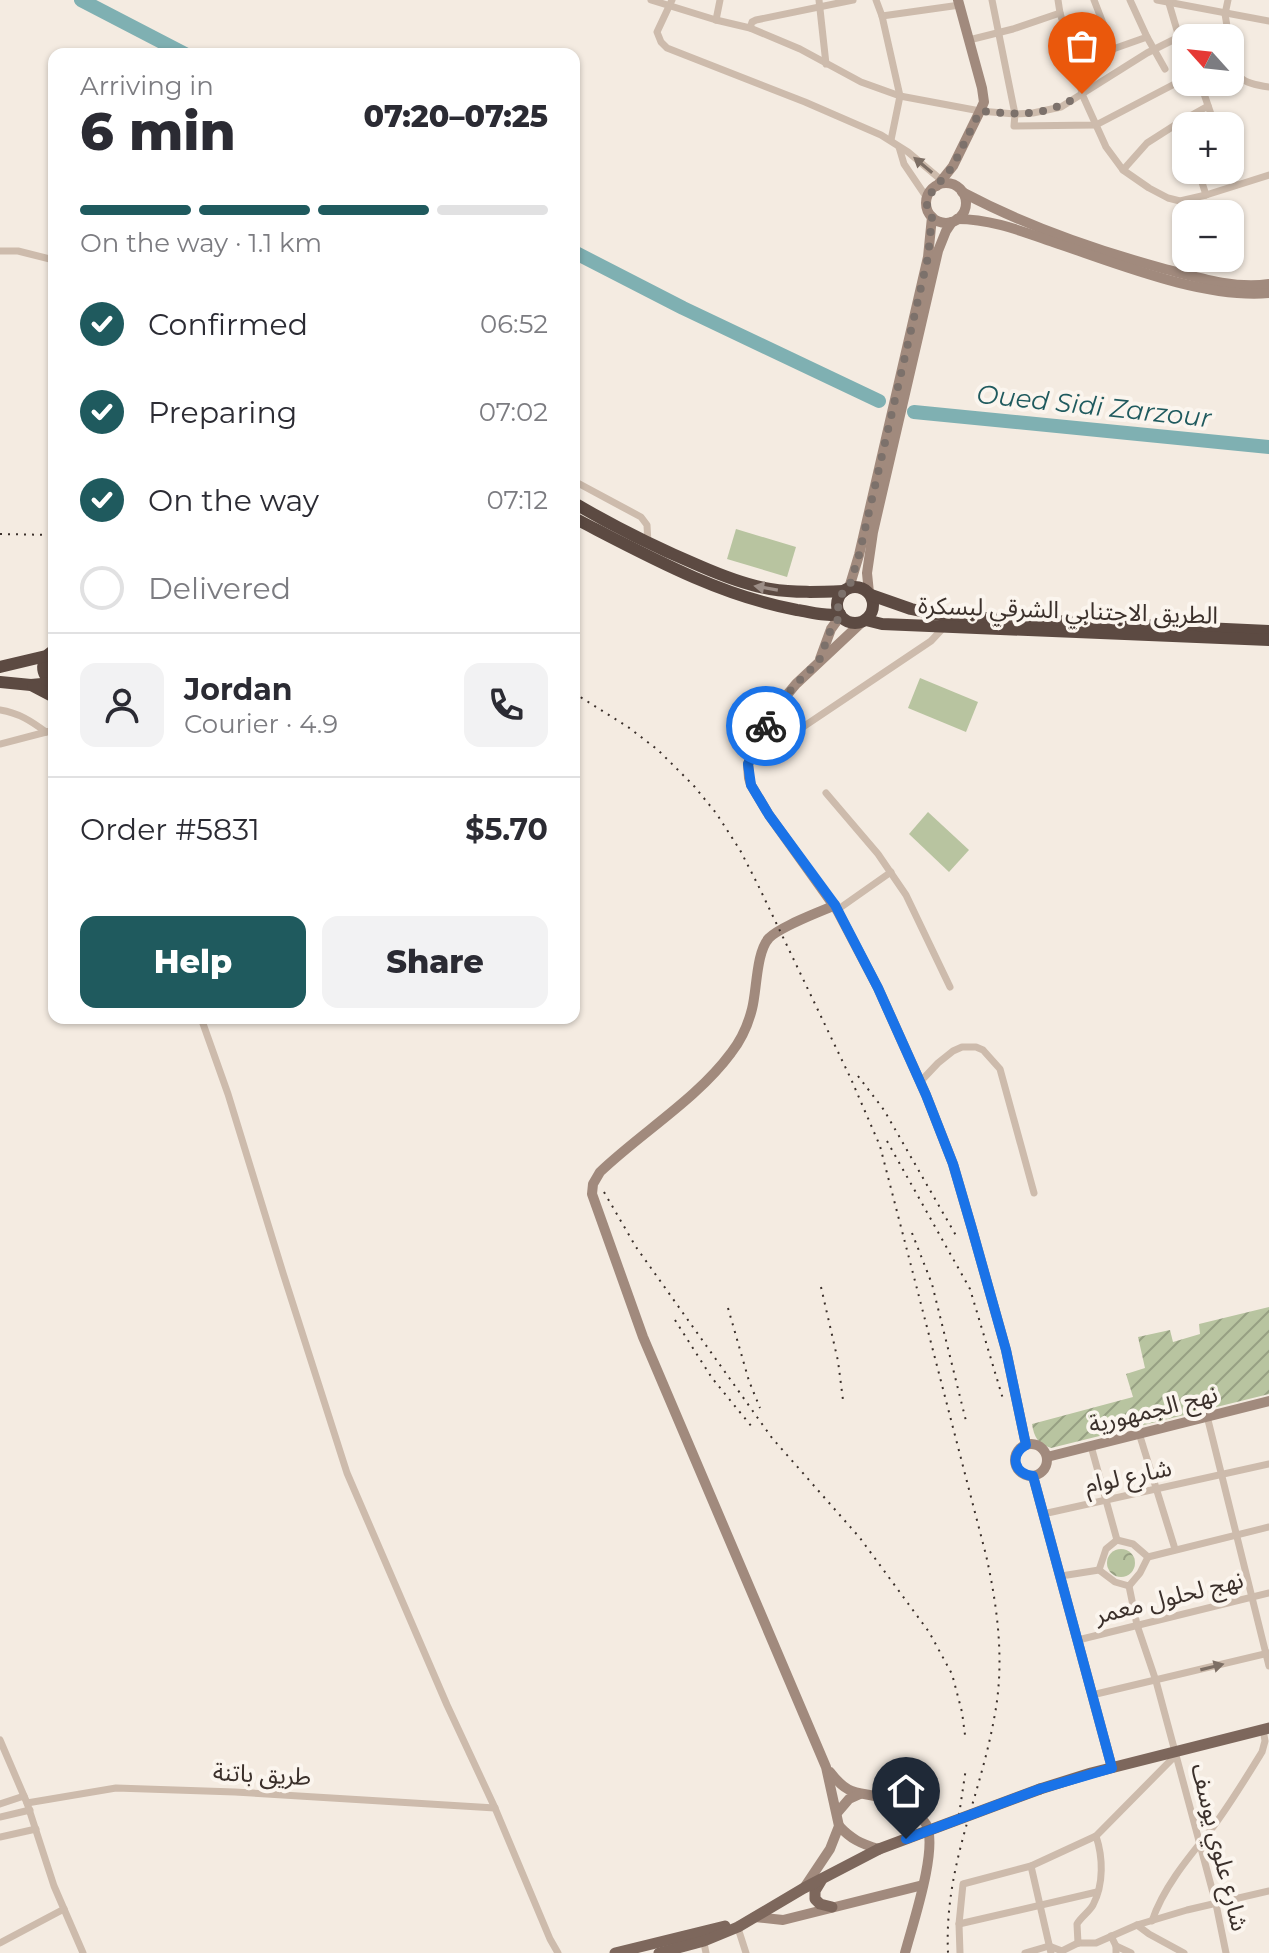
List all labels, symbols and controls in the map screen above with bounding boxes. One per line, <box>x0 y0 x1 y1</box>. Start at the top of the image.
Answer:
pin <box>1048 12 1116 94</box>
icon: bag <box>1060 24 1104 68</box>
north arrow <box>1172 24 1244 96</box>
map controls <box>1172 24 1244 272</box>
text: Arriving in <box>80 70 214 102</box>
text: 07:20–07:25 <box>364 98 548 135</box>
text: 6 min <box>80 100 236 163</box>
button: + <box>1172 112 1244 184</box>
one-way arrow <box>913 156 933 174</box>
button: − <box>1172 200 1244 272</box>
text: On the way · 1.1 km <box>80 227 322 259</box>
icon: check <box>80 302 124 346</box>
text: Confirmed <box>148 306 308 343</box>
text: 06:52 <box>480 308 548 340</box>
water label: Oued Sidi Zarzour <box>975 378 1213 434</box>
icon: check <box>80 390 124 434</box>
text: Preparing <box>148 394 297 431</box>
text: 07:02 <box>479 396 548 428</box>
icon: check <box>80 478 124 522</box>
text: On the way <box>148 482 319 519</box>
text: 07:12 <box>487 484 548 516</box>
text: Delivered <box>148 570 291 607</box>
one-way arrow <box>753 581 778 593</box>
street label: الطريق الاجتنابي الشرقي لبسكرة <box>917 590 1219 634</box>
button: person <box>80 663 164 747</box>
button: phone <box>464 663 548 747</box>
text: Jordan <box>184 671 293 708</box>
courier <box>726 686 806 766</box>
icon: bike <box>744 704 788 748</box>
text: Courier · 4.9 <box>184 708 338 740</box>
text: Order #5831 <box>80 811 260 848</box>
text: $5.70 <box>465 811 548 848</box>
button: Help <box>80 916 306 1008</box>
button: Share <box>322 916 548 1008</box>
street label: نهج الجمهورية <box>1085 1379 1221 1442</box>
street label: شارع لوام <box>1082 1453 1175 1503</box>
street label: نهج لحلول معمر <box>1091 1565 1247 1633</box>
one-way arrow <box>1200 1660 1225 1673</box>
street label: طريق باتنة <box>212 1757 312 1792</box>
pin <box>872 1757 940 1839</box>
street label: شارع علوي يوسف <box>1181 1760 1255 1935</box>
icon: home <box>884 1769 928 1813</box>

